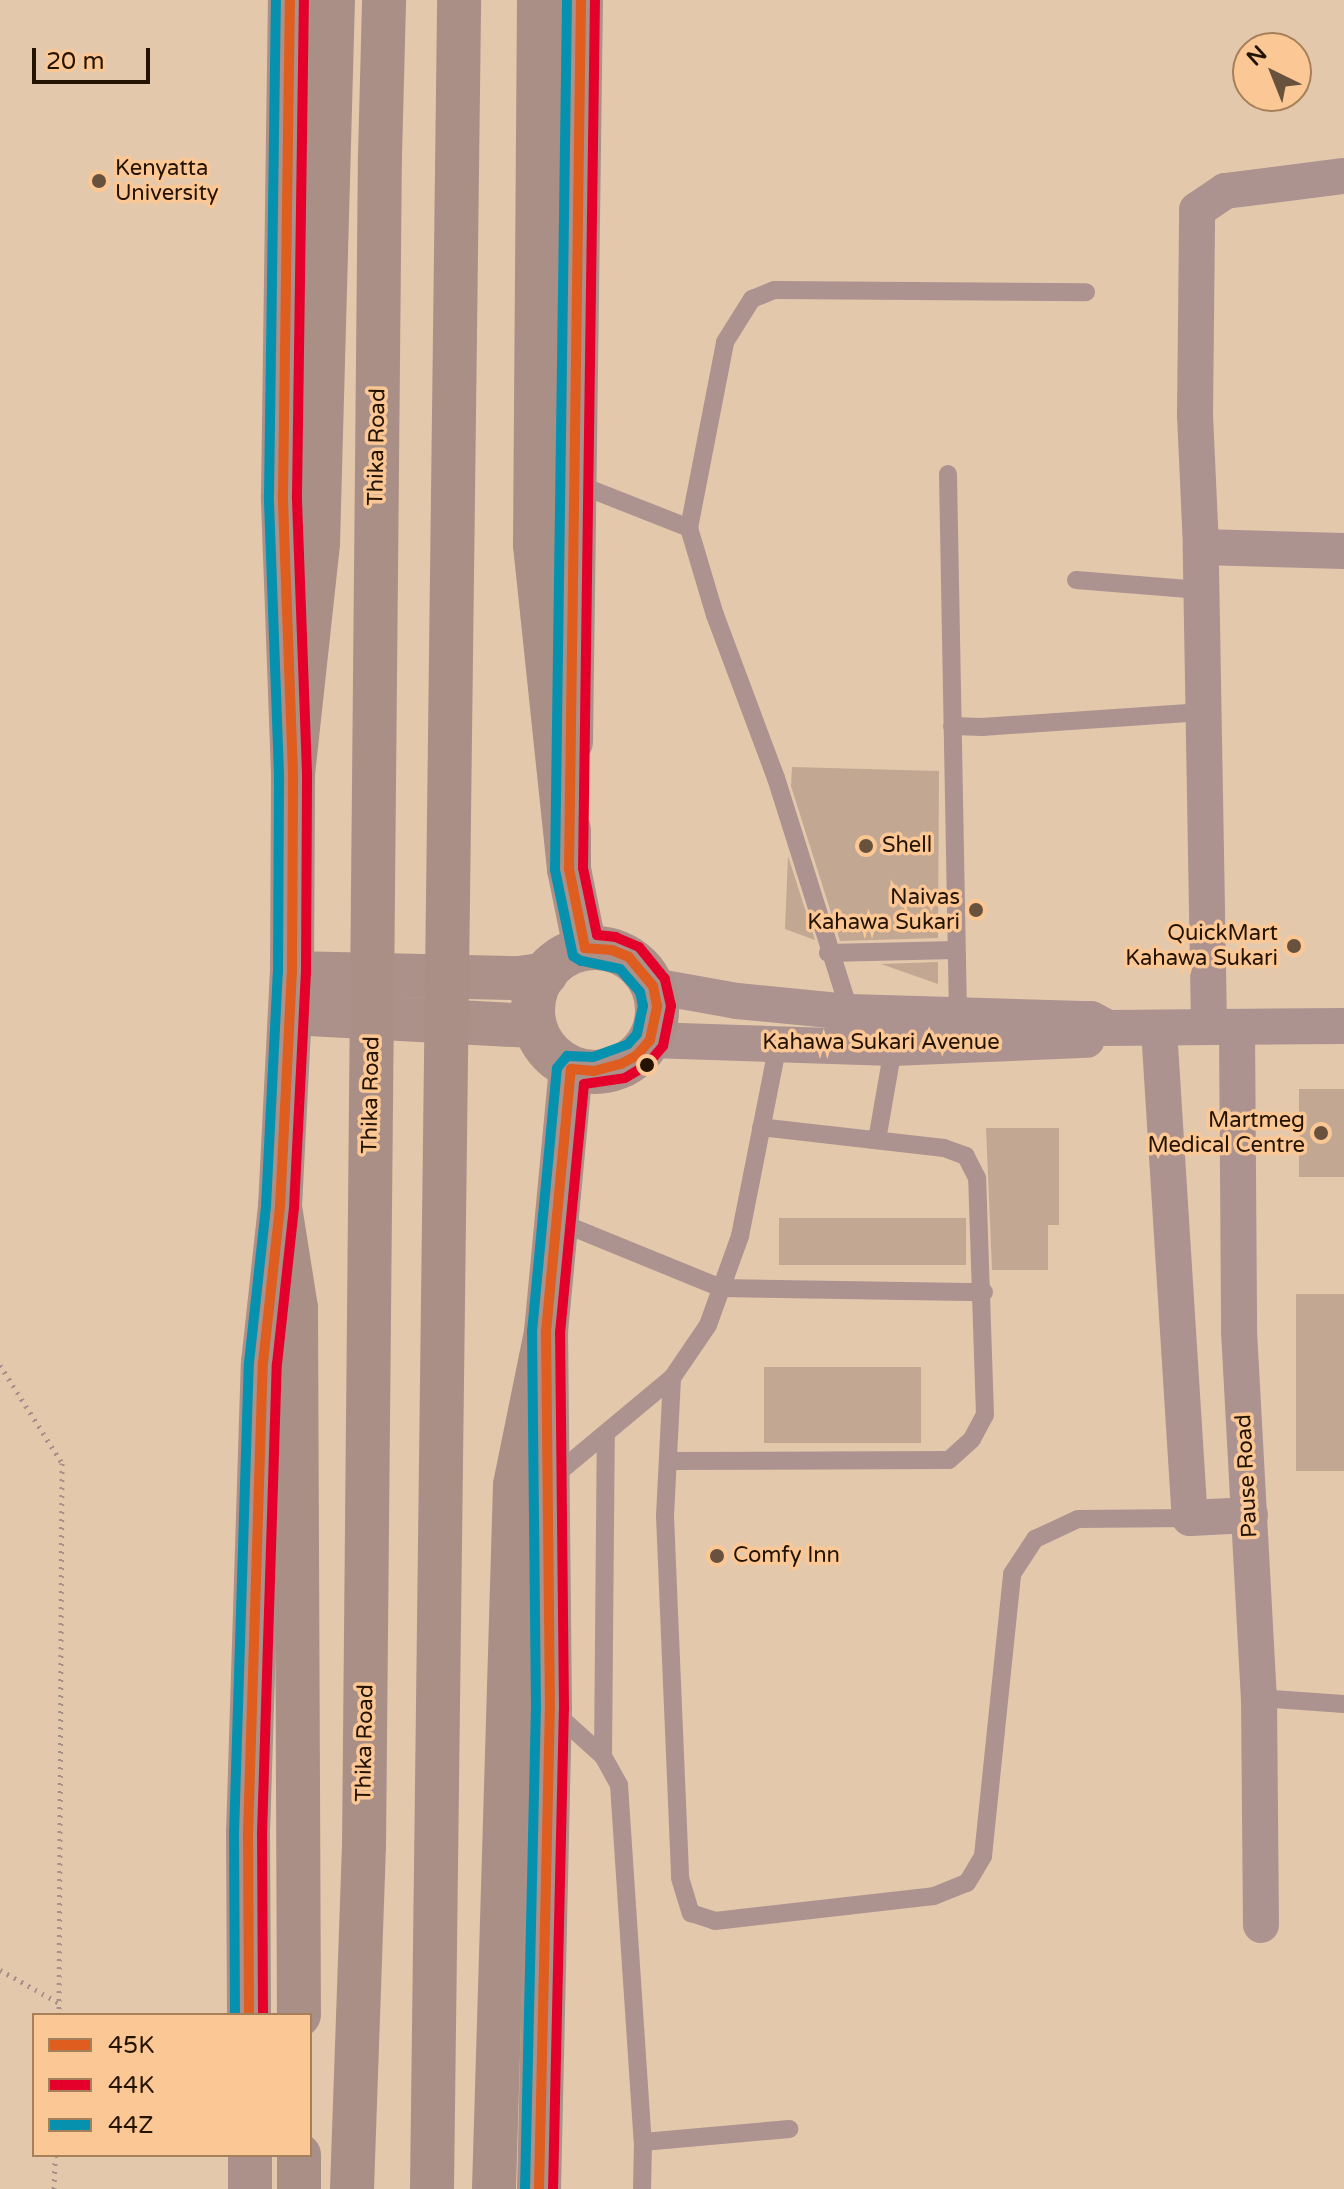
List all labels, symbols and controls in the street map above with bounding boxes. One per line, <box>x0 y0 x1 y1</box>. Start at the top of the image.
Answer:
scale bar <box>36 32 154 82</box>
north arrow <box>1232 32 1312 112</box>
text: N <box>1242 40 1272 71</box>
text: 20 m <box>46 47 104 76</box>
place label: Kenyatta University <box>115 155 219 206</box>
marker: Kenyatta University <box>90 172 108 190</box>
street label: Thika Road <box>363 388 391 506</box>
place label: Shell <box>882 833 932 859</box>
marker: Shell <box>857 837 875 855</box>
place label: Naivas Kahawa Sukari <box>807 884 960 936</box>
marker: Naivas Kahawa Sukari <box>967 901 985 919</box>
place label: QuickMart Kahawa Sukari <box>1125 920 1278 972</box>
marker: QuickMart Kahawa Sukari <box>1285 937 1303 955</box>
street label: Kahawa Sukari Avenue <box>762 1030 1000 1056</box>
street label: Thika Road <box>357 1036 385 1154</box>
unlabelled marker <box>639 1057 655 1073</box>
place label: Martmeg Medical Centre <box>1147 1107 1305 1158</box>
marker: Martmeg Medical Centre <box>1312 1124 1330 1142</box>
street label: Pause Road <box>1231 1413 1263 1539</box>
place label: Comfy Inn <box>733 1543 840 1569</box>
marker: Comfy Inn <box>708 1547 726 1565</box>
street label: Thika Road <box>351 1684 379 1802</box>
legend <box>32 2013 312 2157</box>
text: 45K <box>108 2031 154 2060</box>
text: 44K <box>108 2071 154 2100</box>
text: 44Z <box>108 2111 153 2140</box>

